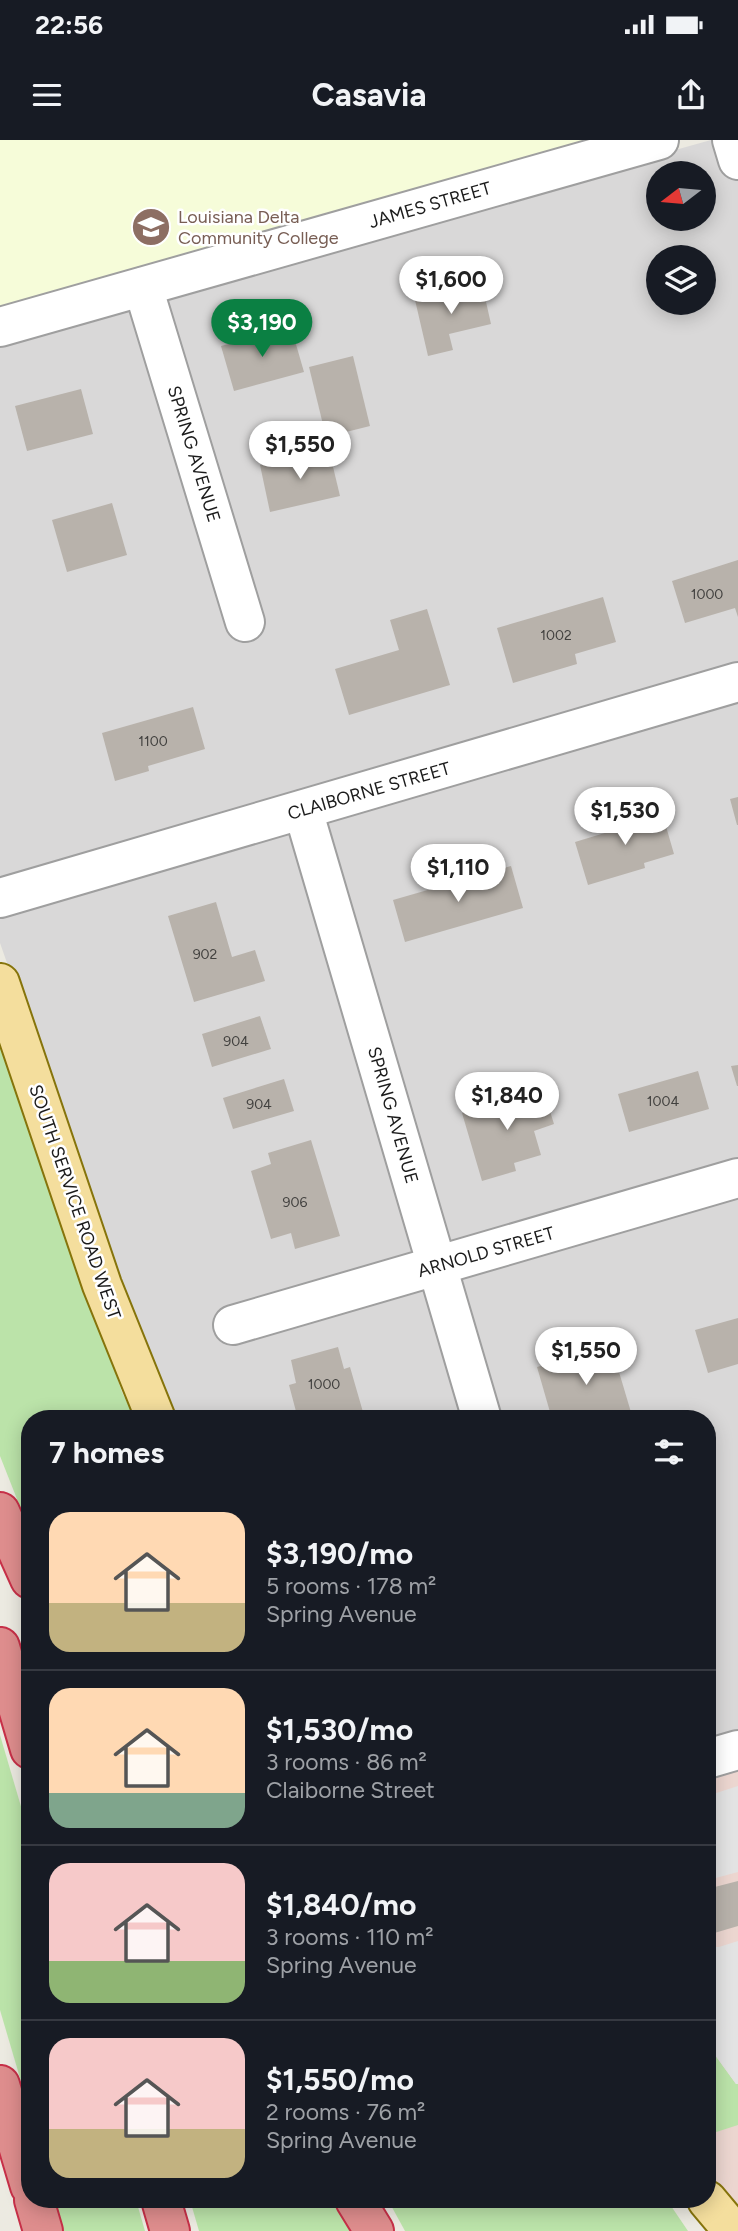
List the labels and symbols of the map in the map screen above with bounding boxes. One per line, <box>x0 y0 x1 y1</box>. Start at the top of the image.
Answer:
north arrow <box>646 161 716 231</box>
street label: JAMES STREET <box>366 177 494 233</box>
school or university icon: Louisiana Delta Community College <box>130 206 172 248</box>
place label: Louisiana Delta Community College <box>178 206 339 249</box>
pin: $1,600 <box>394 256 508 316</box>
pin: $3,190 <box>205 300 319 359</box>
street label: SPRING AVENUE <box>163 383 225 525</box>
pin: $1,550 <box>243 422 357 481</box>
house number: 1000 <box>691 586 723 603</box>
house number: 1002 <box>540 627 572 644</box>
house number: 1100 <box>138 733 168 750</box>
street label: CLAIBORNE STREET <box>285 757 453 825</box>
pin: $1,530 <box>568 788 682 847</box>
pin: $1,110 <box>401 844 515 904</box>
house number: 902 <box>193 946 217 963</box>
house number: 904 <box>223 1033 249 1050</box>
street label: SPRING AVENUE <box>363 1044 423 1186</box>
pin: $1,840 <box>450 1072 564 1132</box>
street label: SOUTH SERVICE ROAD WEST <box>24 1082 126 1322</box>
house number: 1004 <box>647 1093 680 1110</box>
house number: 904 <box>246 1096 272 1113</box>
house number: 906 <box>283 1194 307 1211</box>
street label: ARNOLD STREET <box>415 1222 557 1282</box>
pin: $1,550 <box>529 1328 643 1387</box>
house number: 1000 <box>308 1376 340 1393</box>

